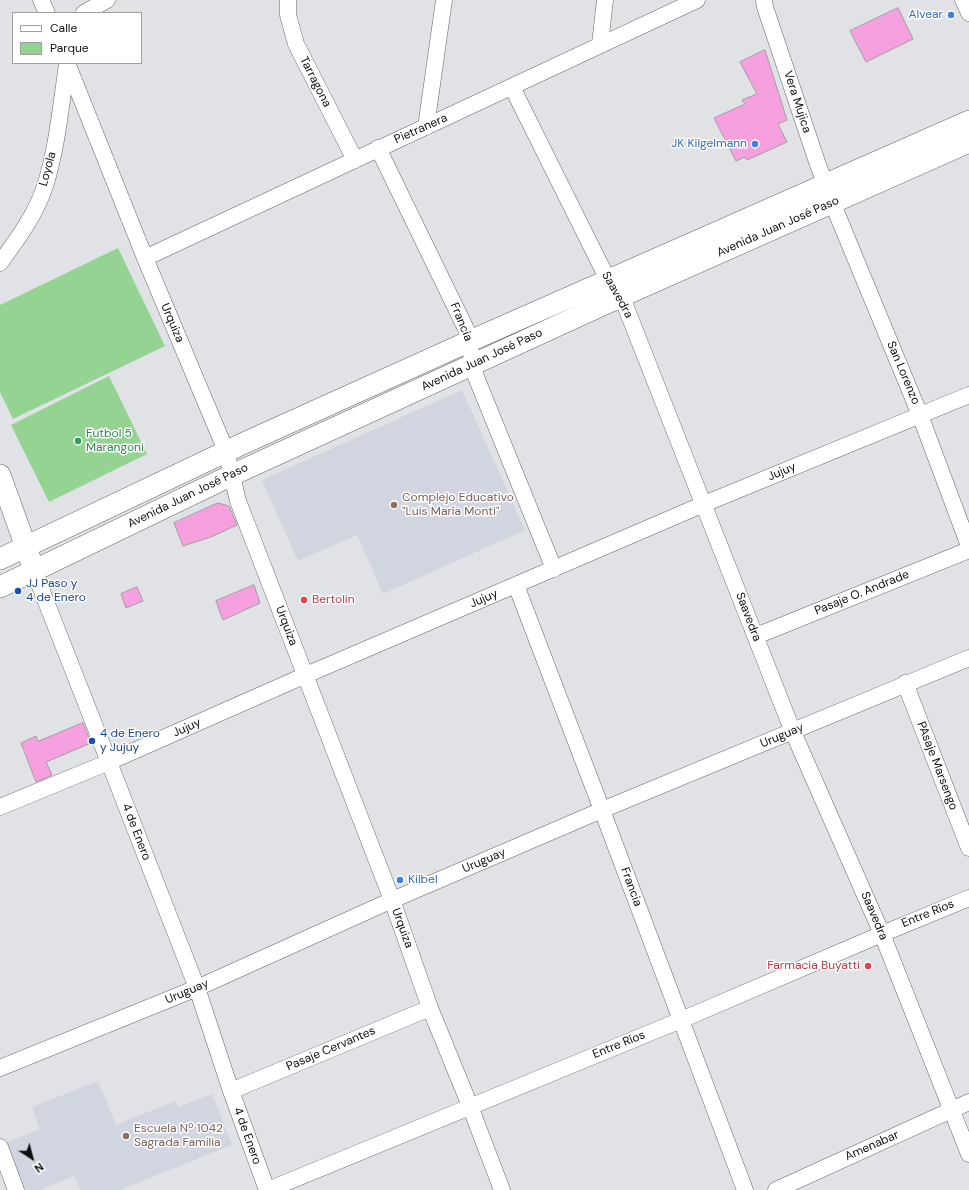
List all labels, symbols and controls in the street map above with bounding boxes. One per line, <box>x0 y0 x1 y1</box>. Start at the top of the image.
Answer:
place label: Alvear <box>909 8 943 22</box>
marker: Alvear <box>946 10 956 20</box>
legend <box>12 12 142 64</box>
text: Calle <box>50 20 77 36</box>
text: Parque <box>50 40 89 56</box>
street label: Tarragona <box>296 54 334 110</box>
street label: Vera Mujica <box>780 69 814 135</box>
street label: Pietranera <box>392 111 450 147</box>
place label: JK Kilgelmann <box>671 137 747 151</box>
marker: JK Kilgelmann <box>750 139 760 149</box>
street label: Loyola <box>36 150 60 188</box>
street label: Avenida Juan José Paso <box>715 194 841 260</box>
street label: Saavedra <box>598 269 636 321</box>
street label: Urquiza <box>157 301 187 345</box>
street label: Francia <box>447 301 475 343</box>
street label: Avenida Juan José Paso <box>419 326 545 394</box>
street label: San Lorenzo <box>883 339 923 407</box>
place label: Futbol 5 Marangoni <box>86 427 144 455</box>
marker: Futbol 5 Marangoni <box>73 436 83 446</box>
street label: Jujuy <box>766 460 798 484</box>
street label: Avenida Juan José Paso <box>125 461 251 531</box>
place label: Complejo Educativo "Luis María Monti" <box>402 491 514 519</box>
marker: Complejo Educativo "Luis María Monti" <box>389 500 399 510</box>
street label: Pasaje O. Andrade <box>813 567 911 619</box>
place label: JJ Paso y 4 de Enero <box>26 577 86 605</box>
marker: JJ Paso y 4 de Enero <box>13 586 23 596</box>
street label: Jujuy <box>468 587 500 611</box>
street label: Saavedra <box>732 591 764 643</box>
place label: Bertolin <box>312 593 355 607</box>
marker: Bertolin <box>299 595 309 605</box>
street label: Urquiza <box>272 604 300 648</box>
street label: Jujuy <box>171 715 203 741</box>
street label: Uruguay <box>758 720 806 752</box>
street label: PAsaje Marsengo <box>913 720 961 812</box>
place label: 4 de Enero y Jujuy <box>100 727 160 755</box>
marker: 4 de Enero y Jujuy <box>87 736 97 746</box>
street label: 4 de Enero <box>119 801 153 863</box>
street label: Uruguay <box>460 845 508 877</box>
street label: Francia <box>617 865 645 909</box>
place label: Kilbel <box>408 873 438 887</box>
marker: Kilbel <box>395 875 405 885</box>
street label: Saavedra <box>857 890 891 942</box>
street label: Entre Ríos <box>900 897 956 931</box>
street label: Urquiza <box>388 906 416 950</box>
place label: Farmacia Buyatti <box>767 959 860 973</box>
marker: Farmacia Buyatti <box>863 961 873 971</box>
street label: Uruguay <box>163 976 211 1008</box>
street label: Pasaje Cervantes <box>284 1024 378 1074</box>
street label: Entre Ríos <box>591 1028 647 1062</box>
street label: 4 de Enero <box>230 1105 264 1167</box>
place label: Escuela Nº 1042 Sagrada Familia <box>134 1122 223 1150</box>
street label: Amenabar <box>843 1128 901 1164</box>
marker: Escuela Nº 1042 Sagrada Familia <box>121 1131 131 1141</box>
north arrow <box>12 1138 52 1178</box>
text: N <box>32 1160 46 1176</box>

